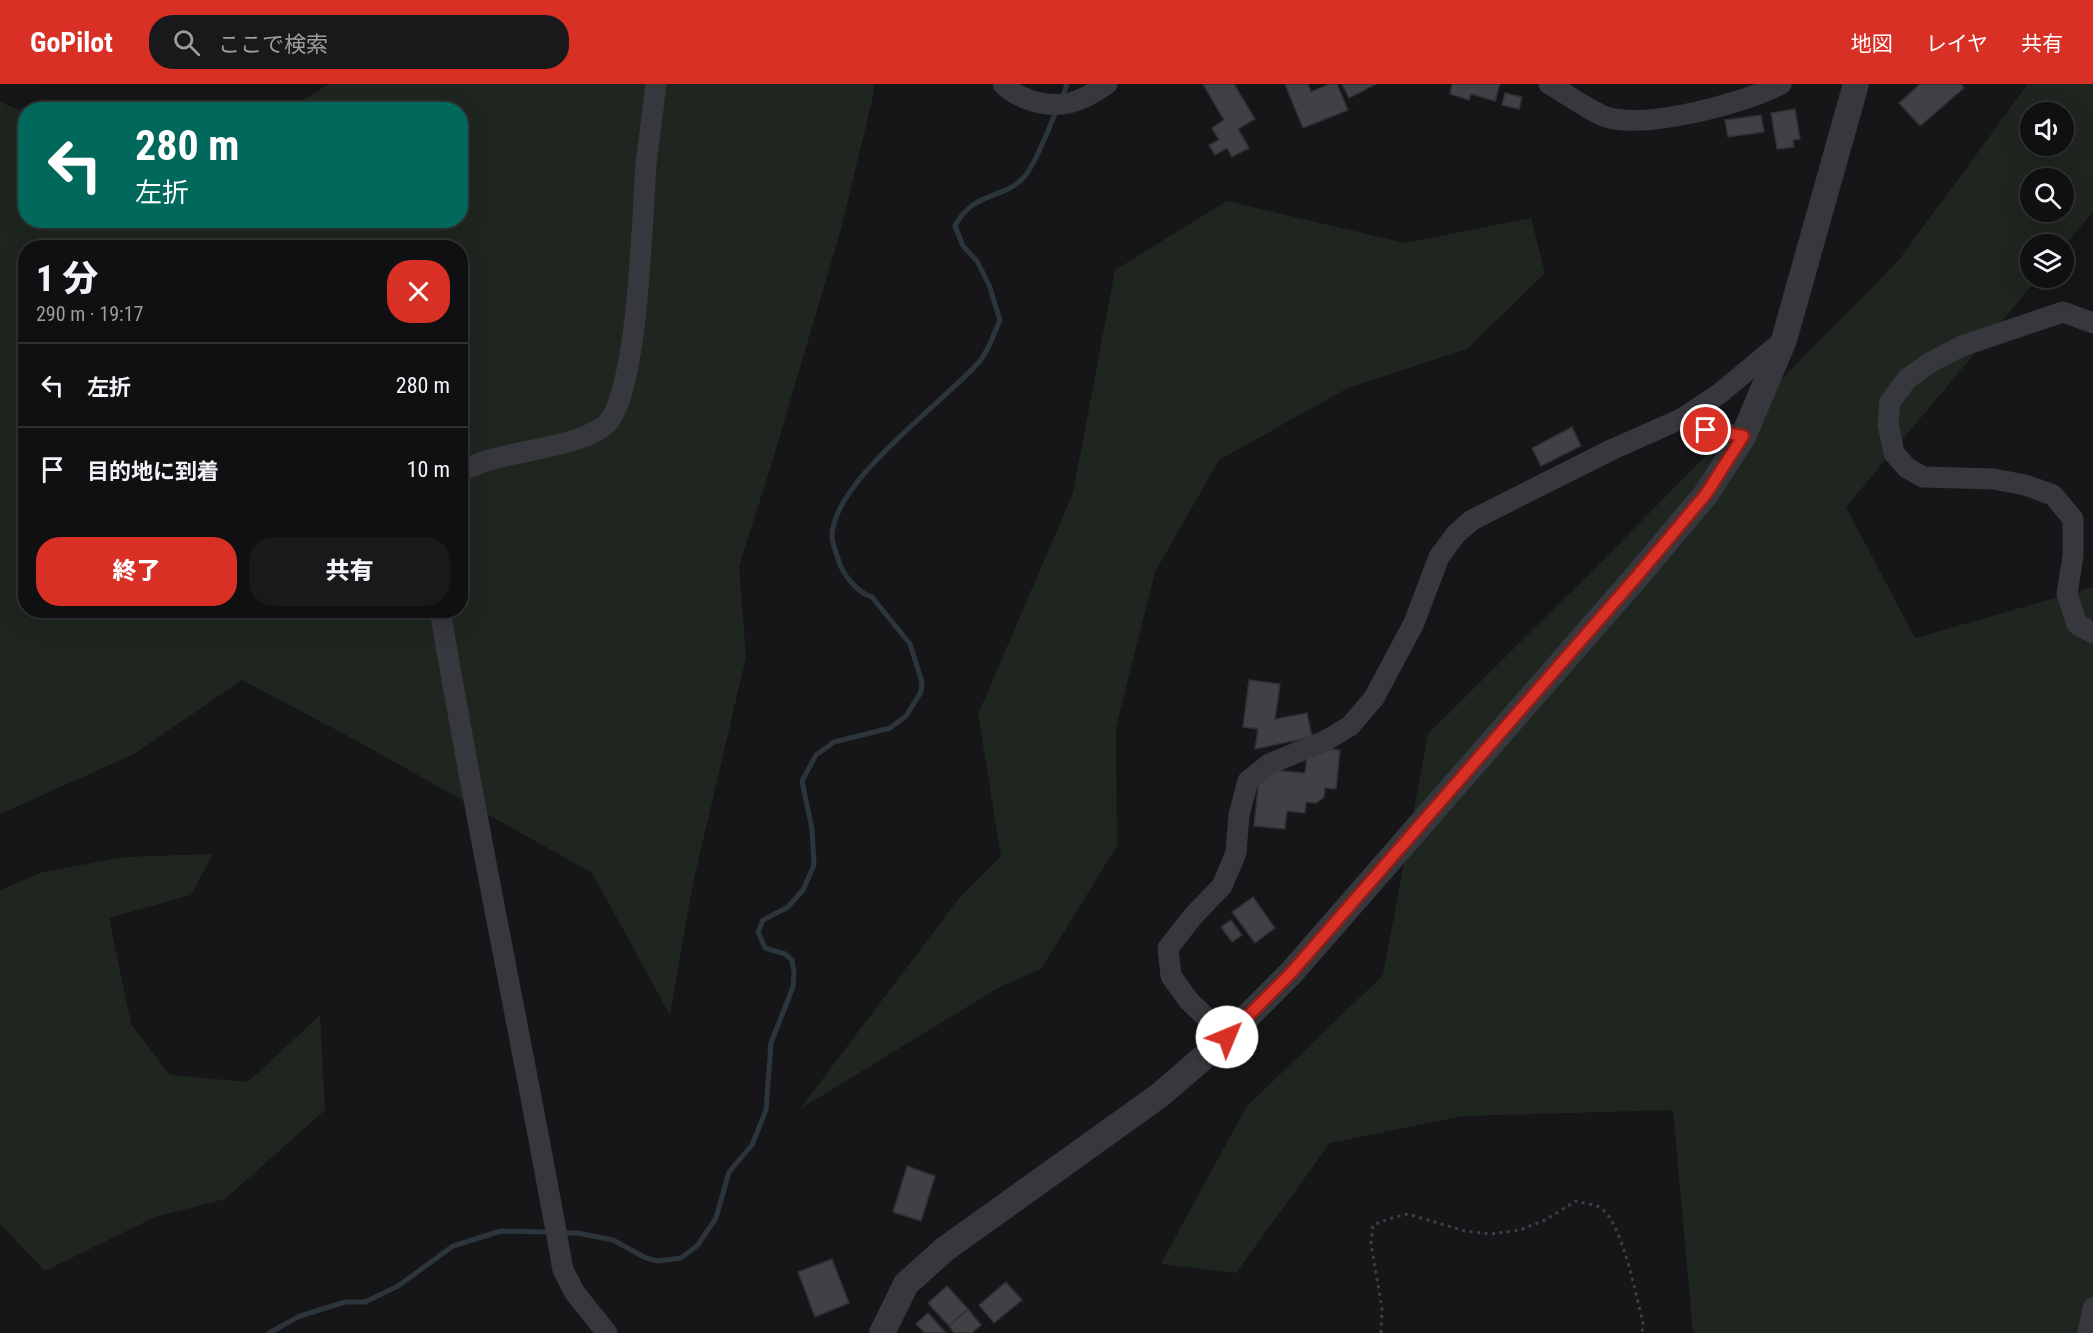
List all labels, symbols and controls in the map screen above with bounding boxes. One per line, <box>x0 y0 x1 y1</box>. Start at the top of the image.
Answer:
search box <box>149 15 569 69</box>
text: GoPilot <box>30 26 113 59</box>
icon: search <box>170 26 203 59</box>
text: ここで検索 <box>218 32 328 57</box>
text: 地図 <box>1851 32 1893 56</box>
text: レイヤ <box>1926 32 1988 56</box>
text: 共有 <box>2021 32 2063 56</box>
map controls <box>2020 102 2074 288</box>
button: sound <box>2020 102 2074 156</box>
text: 280 m <box>135 121 240 170</box>
icon: left <box>36 126 114 204</box>
button: search <box>2020 168 2074 222</box>
text: 左折 <box>135 177 189 209</box>
button: layers <box>2020 234 2074 288</box>
text: 1 分 <box>36 258 99 300</box>
button: close <box>387 260 450 323</box>
text: 290 m · 19:17 <box>36 302 143 326</box>
icon: left <box>36 369 69 402</box>
text: 280 m <box>396 373 450 398</box>
text: 左折 <box>87 375 131 400</box>
pin <box>1680 404 1731 455</box>
icon: arrive <box>1689 413 1722 446</box>
icon: arrive <box>36 453 69 486</box>
text: 10 m <box>407 457 450 482</box>
text: 目的地に到着 <box>87 459 219 484</box>
button: 終了 <box>36 537 237 606</box>
button: 共有 <box>249 537 450 606</box>
position arrow <box>1195 1005 1259 1069</box>

